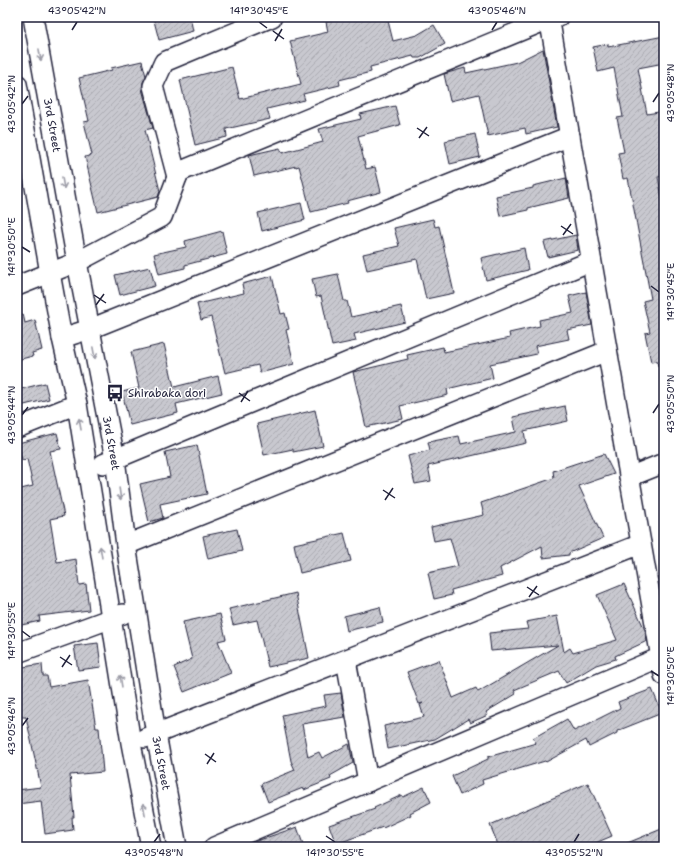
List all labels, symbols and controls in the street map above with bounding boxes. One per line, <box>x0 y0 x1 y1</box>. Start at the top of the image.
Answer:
text: 43°05'42"N <box>48 4 106 17</box>
text: 141°30'45"E <box>230 4 288 17</box>
text: 43°05'46"N <box>468 4 526 17</box>
one-way arrow <box>36 49 44 62</box>
text: 43°05'48"N <box>664 64 677 122</box>
text: 43°05'42"N <box>5 75 18 133</box>
street label: 3rd Street <box>40 97 64 154</box>
one-way arrow <box>59 177 67 190</box>
text: 141°30'50"E <box>5 217 18 277</box>
text: 141°30'45"E <box>664 263 677 321</box>
one-way arrow <box>91 346 99 359</box>
text: 43°05'50"N <box>664 375 677 433</box>
bus stop icon: Shirabaka dori <box>105 383 125 403</box>
text: 43°05'44"N <box>5 386 18 444</box>
place label: Shirabaka dori <box>128 386 206 401</box>
street label: 3rd Street <box>99 415 123 472</box>
one-way arrow <box>76 418 84 431</box>
one-way arrow <box>116 487 123 500</box>
one-way arrow <box>97 546 105 559</box>
text: 141°30'55"E <box>5 602 18 660</box>
text: 141°30'50"E <box>664 646 677 706</box>
one-way arrow <box>117 675 125 688</box>
text: 43°05'46"N <box>5 697 18 755</box>
street label: 3rd Street <box>148 734 174 792</box>
one-way arrow <box>139 803 147 816</box>
text: 43°05'48"N <box>125 846 183 859</box>
text: 141°30'55"E <box>306 846 364 859</box>
text: 43°05'52"N <box>545 846 603 859</box>

